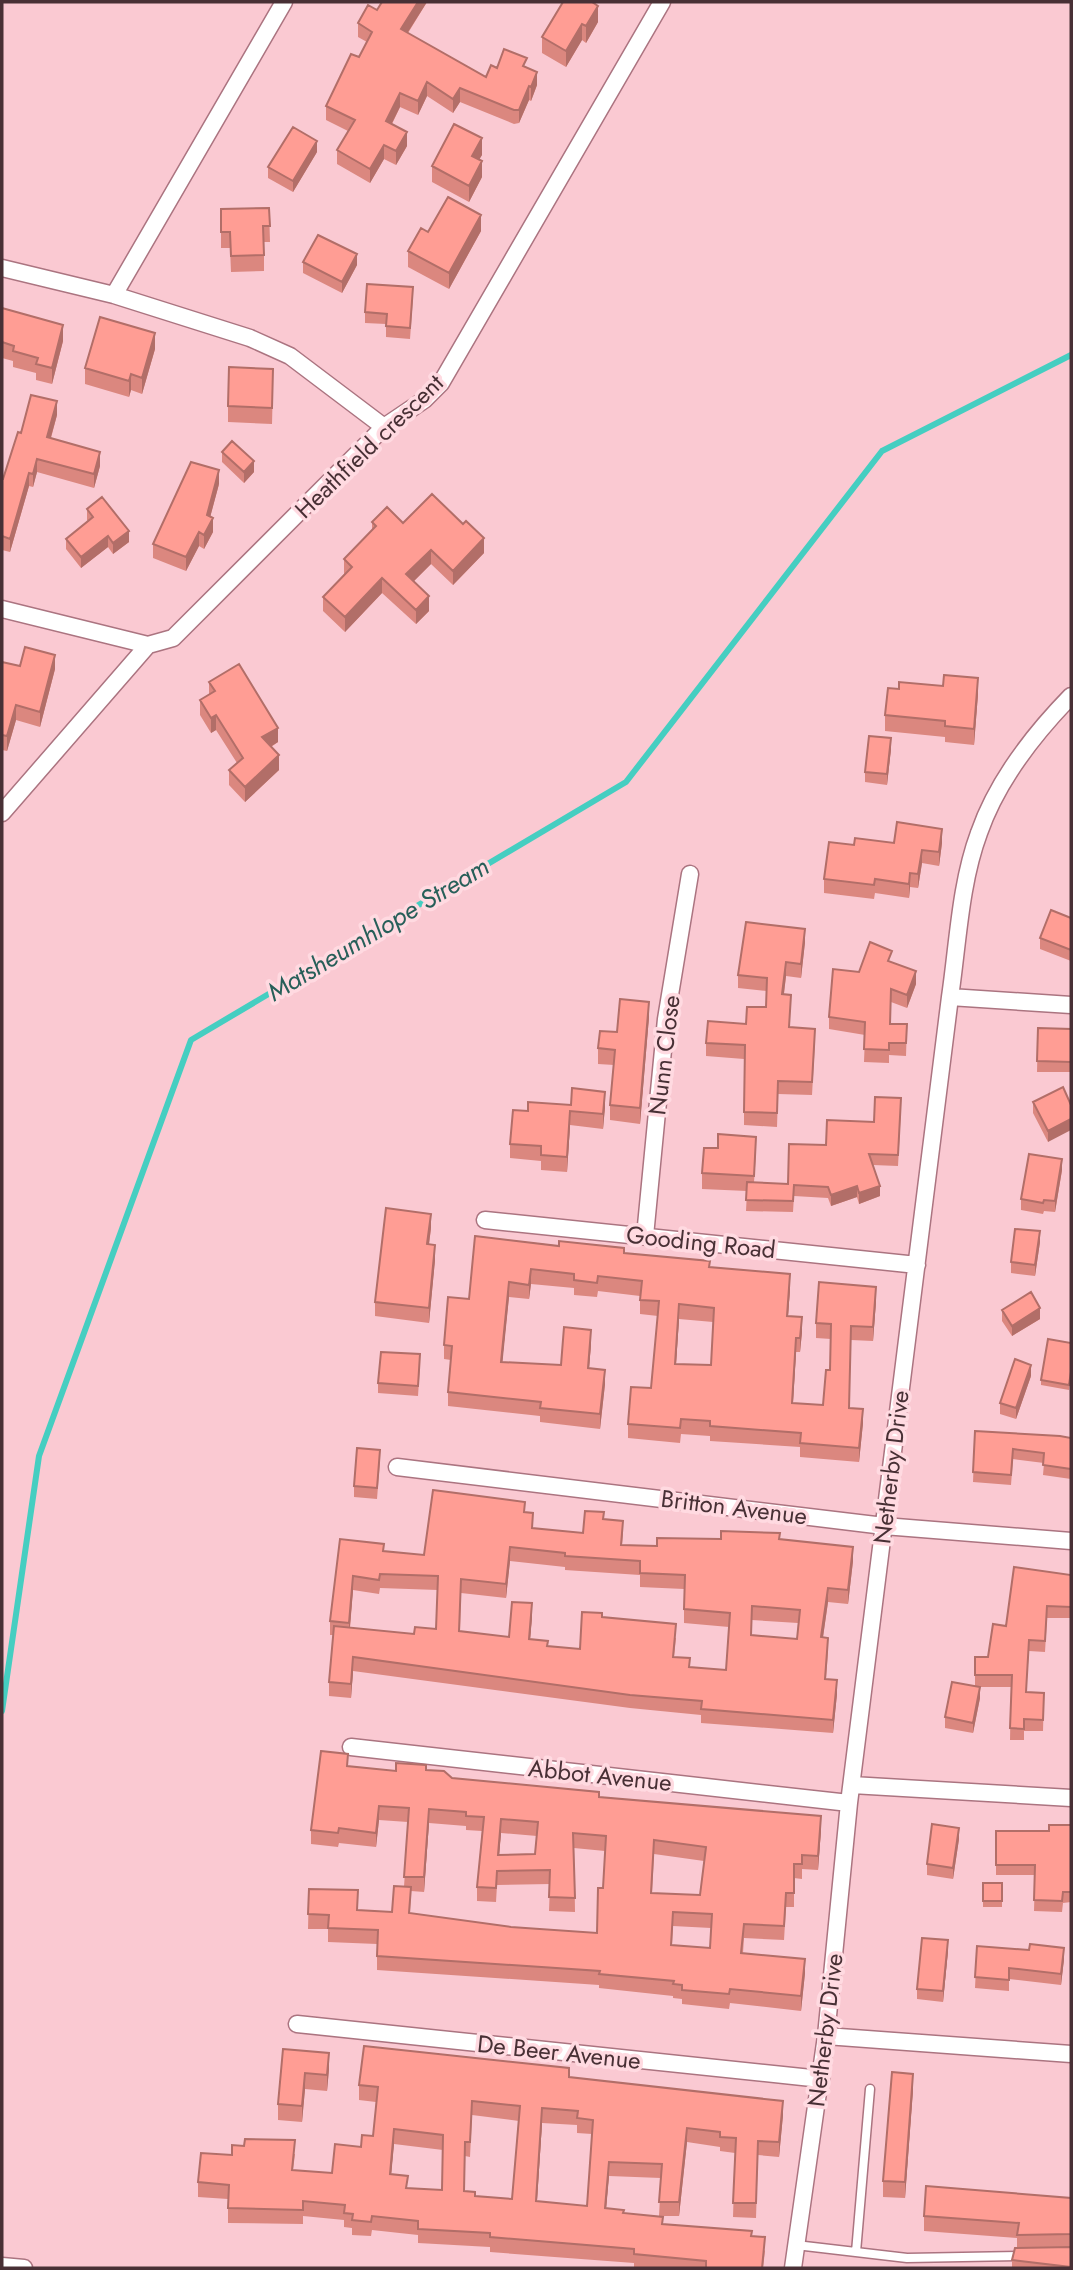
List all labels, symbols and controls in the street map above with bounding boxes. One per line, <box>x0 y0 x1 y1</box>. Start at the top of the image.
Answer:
street label: Heathfield crescent <box>287 366 451 526</box>
water label: Matsheumhlope Stream <box>260 847 496 1011</box>
street label: Nunn Close <box>639 993 689 1117</box>
street label: Gooding Road <box>625 1217 777 1267</box>
street label: Netherby Drive <box>864 1388 918 1546</box>
street label: Britton Avenue <box>659 1481 809 1533</box>
street label: Abbot Avenue <box>527 1750 673 1800</box>
street label: Netherby Drive <box>798 1951 852 2109</box>
street label: De Beer Avenue <box>476 2026 642 2078</box>

